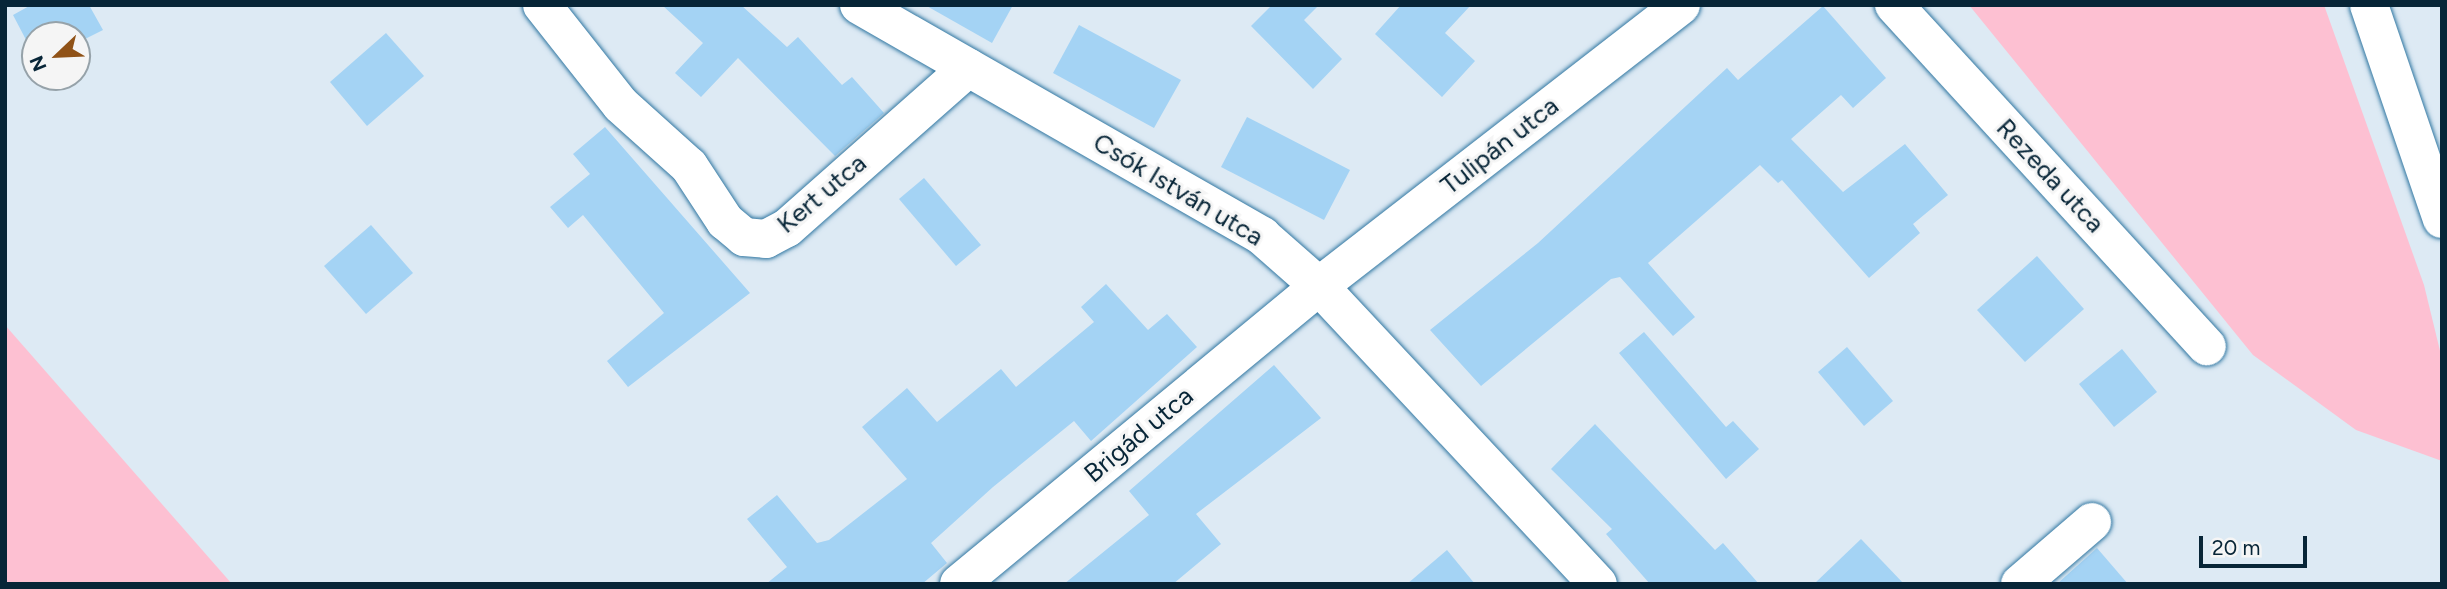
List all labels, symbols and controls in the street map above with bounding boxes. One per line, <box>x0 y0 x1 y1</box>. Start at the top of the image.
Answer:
north arrow <box>21 21 91 91</box>
text: N <box>25 52 52 75</box>
street label: Tulipán utca <box>1435 90 1565 202</box>
street label: Rezeda utca <box>1990 113 2110 239</box>
street label: Csók István utca <box>1087 127 1269 253</box>
street label: Kert utca <box>771 148 873 240</box>
street label: Brigád utca <box>1078 380 1200 490</box>
scale bar <box>2202 522 2310 566</box>
text: 20 m <box>2212 535 2260 560</box>

